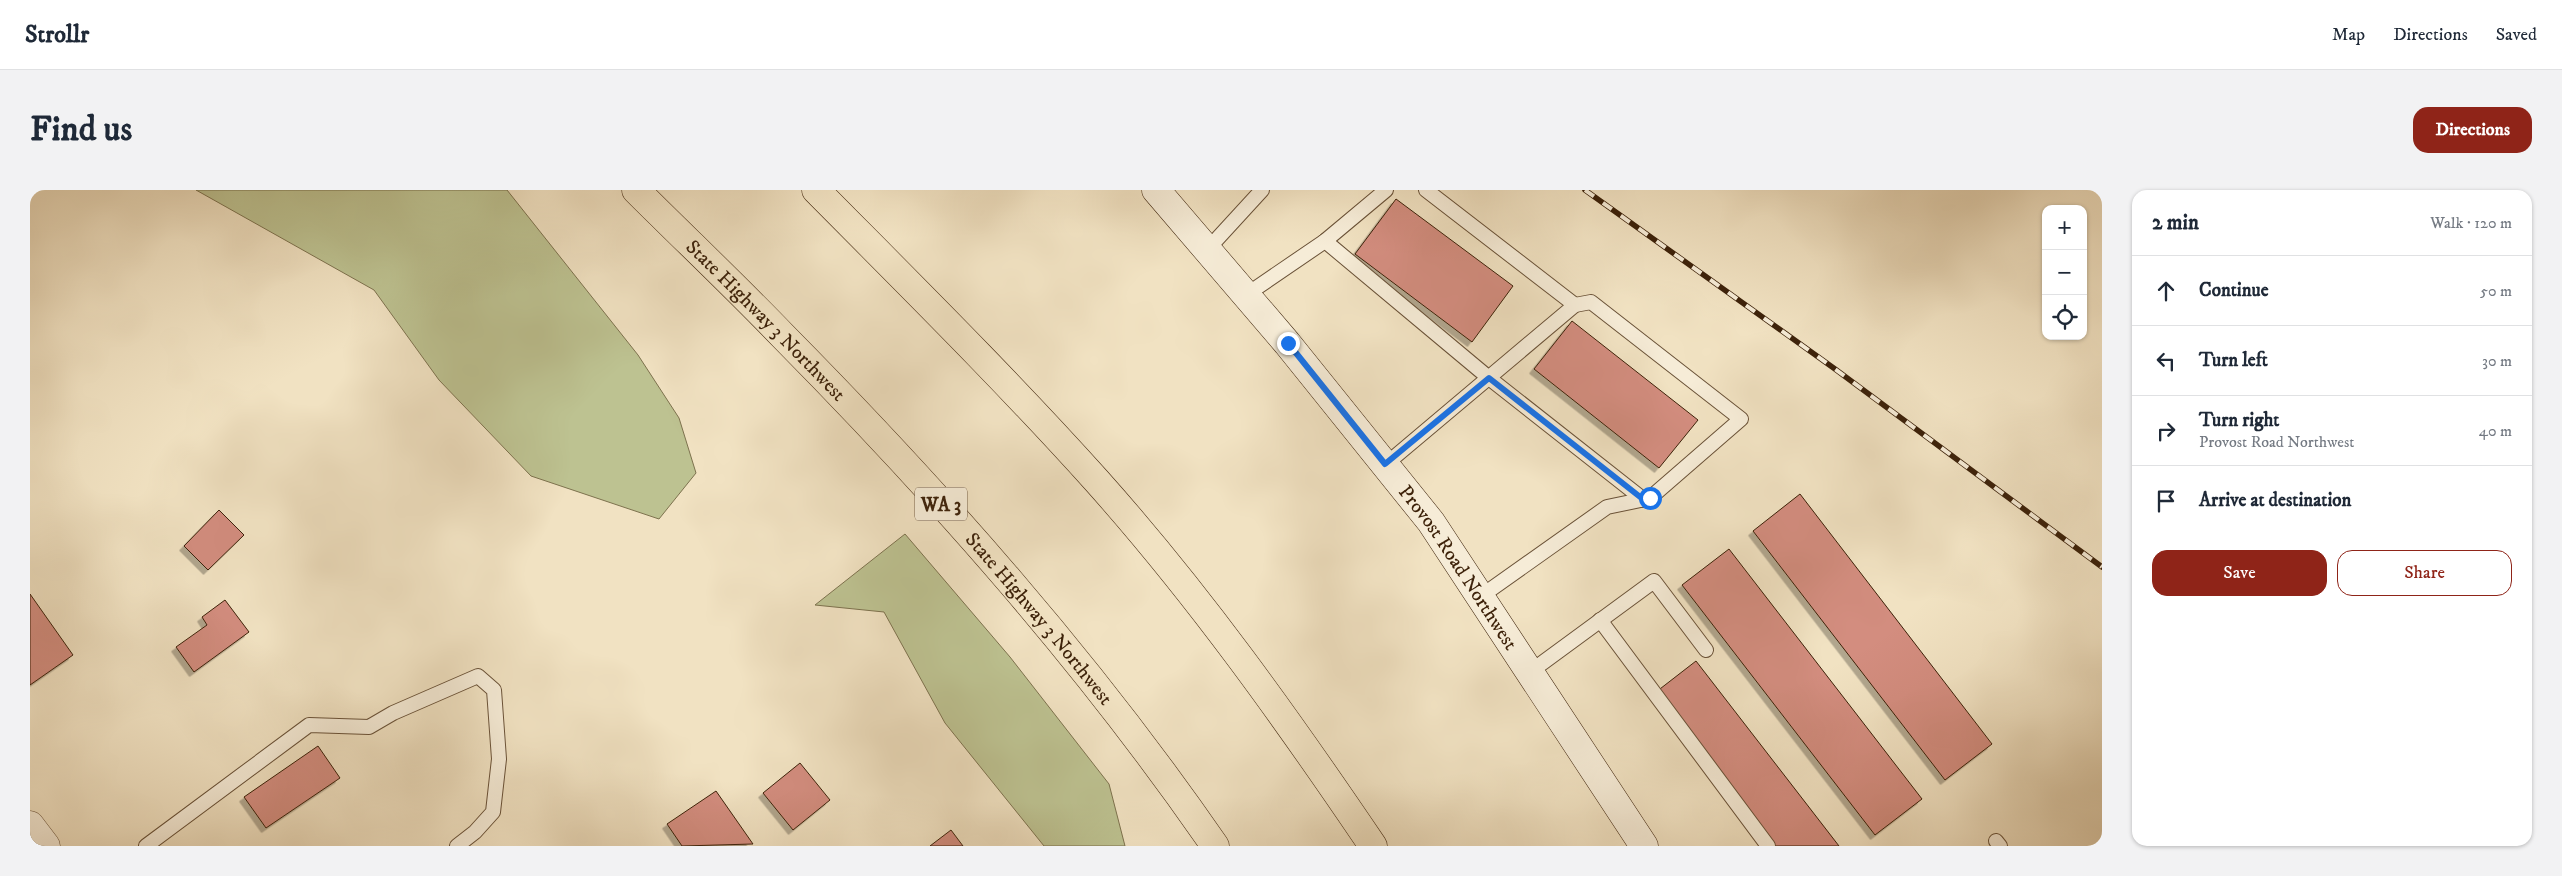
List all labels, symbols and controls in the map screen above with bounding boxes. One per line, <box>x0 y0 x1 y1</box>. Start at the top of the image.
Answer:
text: Strollr <box>25 20 89 50</box>
text: Map <box>2332 24 2365 46</box>
text: Directions <box>2393 24 2468 46</box>
text: Saved <box>2496 24 2537 46</box>
button: Directions <box>2413 107 2532 153</box>
text: Find us <box>30 108 132 152</box>
map controls <box>2042 205 2087 340</box>
button: + <box>2042 205 2087 250</box>
text: 2 min <box>2152 210 2199 236</box>
text: Walk · 120 m <box>2430 213 2512 233</box>
street label: State Highway 3 Northwest <box>680 235 851 407</box>
button: − <box>2042 250 2087 295</box>
icon: ahead <box>2152 277 2180 305</box>
text: Continue <box>2199 279 2269 302</box>
text: 50 m <box>2480 281 2512 301</box>
button: locate <box>2042 295 2087 340</box>
route end <box>1277 332 1300 355</box>
icon: left <box>2152 347 2180 375</box>
text: Turn left <box>2199 349 2268 372</box>
text: 30 m <box>2482 351 2512 371</box>
text: Turn right <box>2199 409 2279 432</box>
icon: right <box>2152 417 2180 445</box>
text: 40 m <box>2479 421 2512 441</box>
text: Provost Road Northwest <box>2199 432 2354 452</box>
street label: Provost Road Northwest <box>1392 481 1523 655</box>
route start <box>1639 487 1662 510</box>
icon: arrive <box>2152 487 2180 515</box>
road number: WA 3 <box>915 488 967 520</box>
text: Arrive at destination <box>2199 489 2351 512</box>
street label: State Highway 3 Northwest <box>959 528 1118 711</box>
button: Save <box>2152 550 2327 596</box>
button: Share <box>2337 550 2512 596</box>

